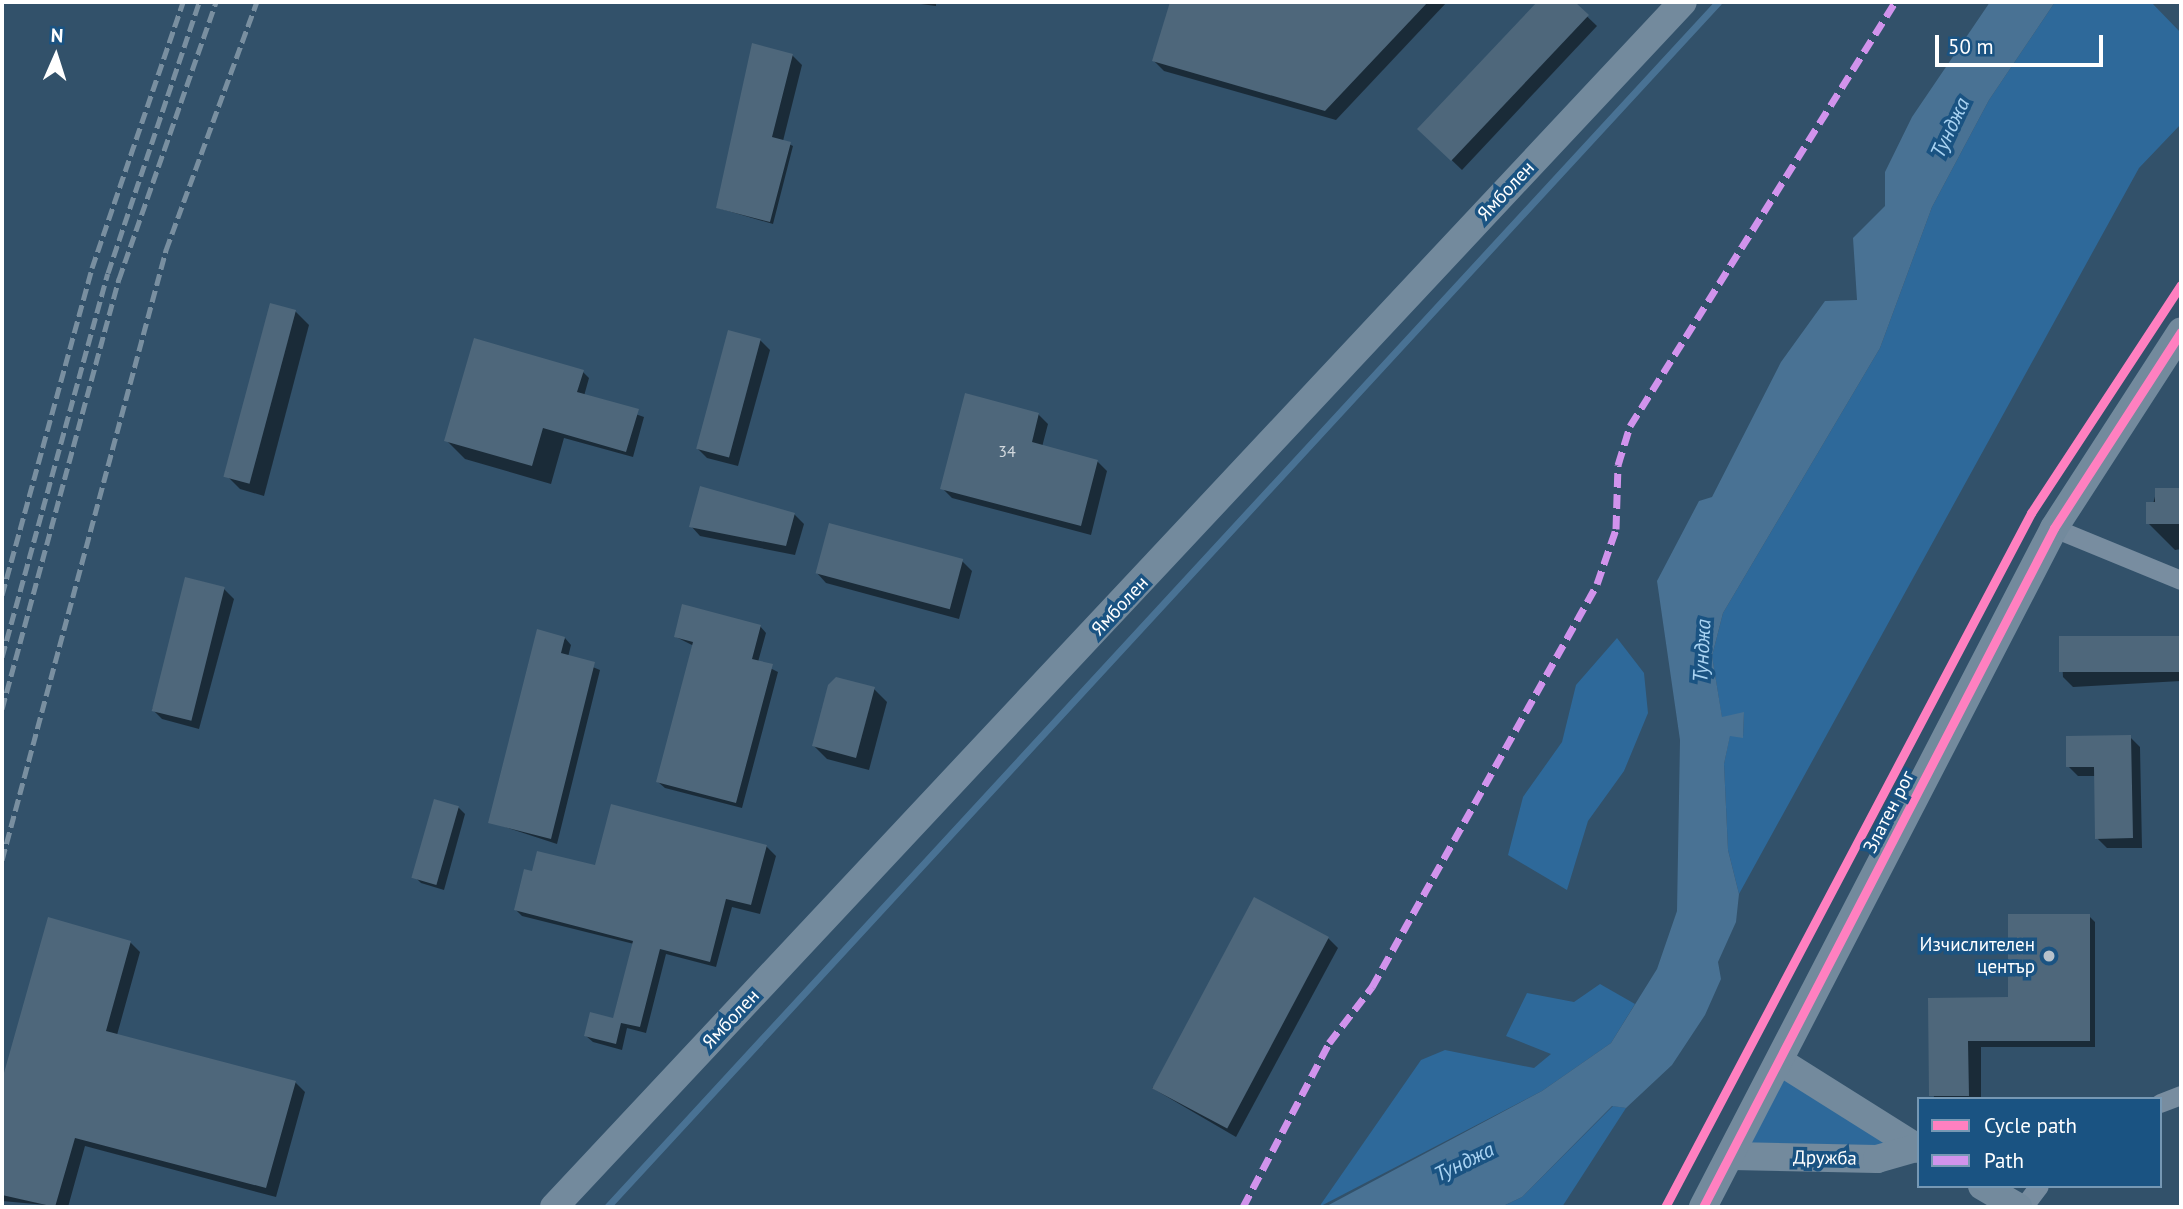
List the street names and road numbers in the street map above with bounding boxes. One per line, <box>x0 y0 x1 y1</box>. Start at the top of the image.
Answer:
street label: Ямболен <box>1473 157 1539 225</box>
street label: Ямболен <box>1087 572 1153 640</box>
street label: Златен рог <box>1859 767 1919 857</box>
street label: Ямболен <box>698 985 764 1053</box>
street label: Дружба <box>1793 1146 1857 1170</box>

